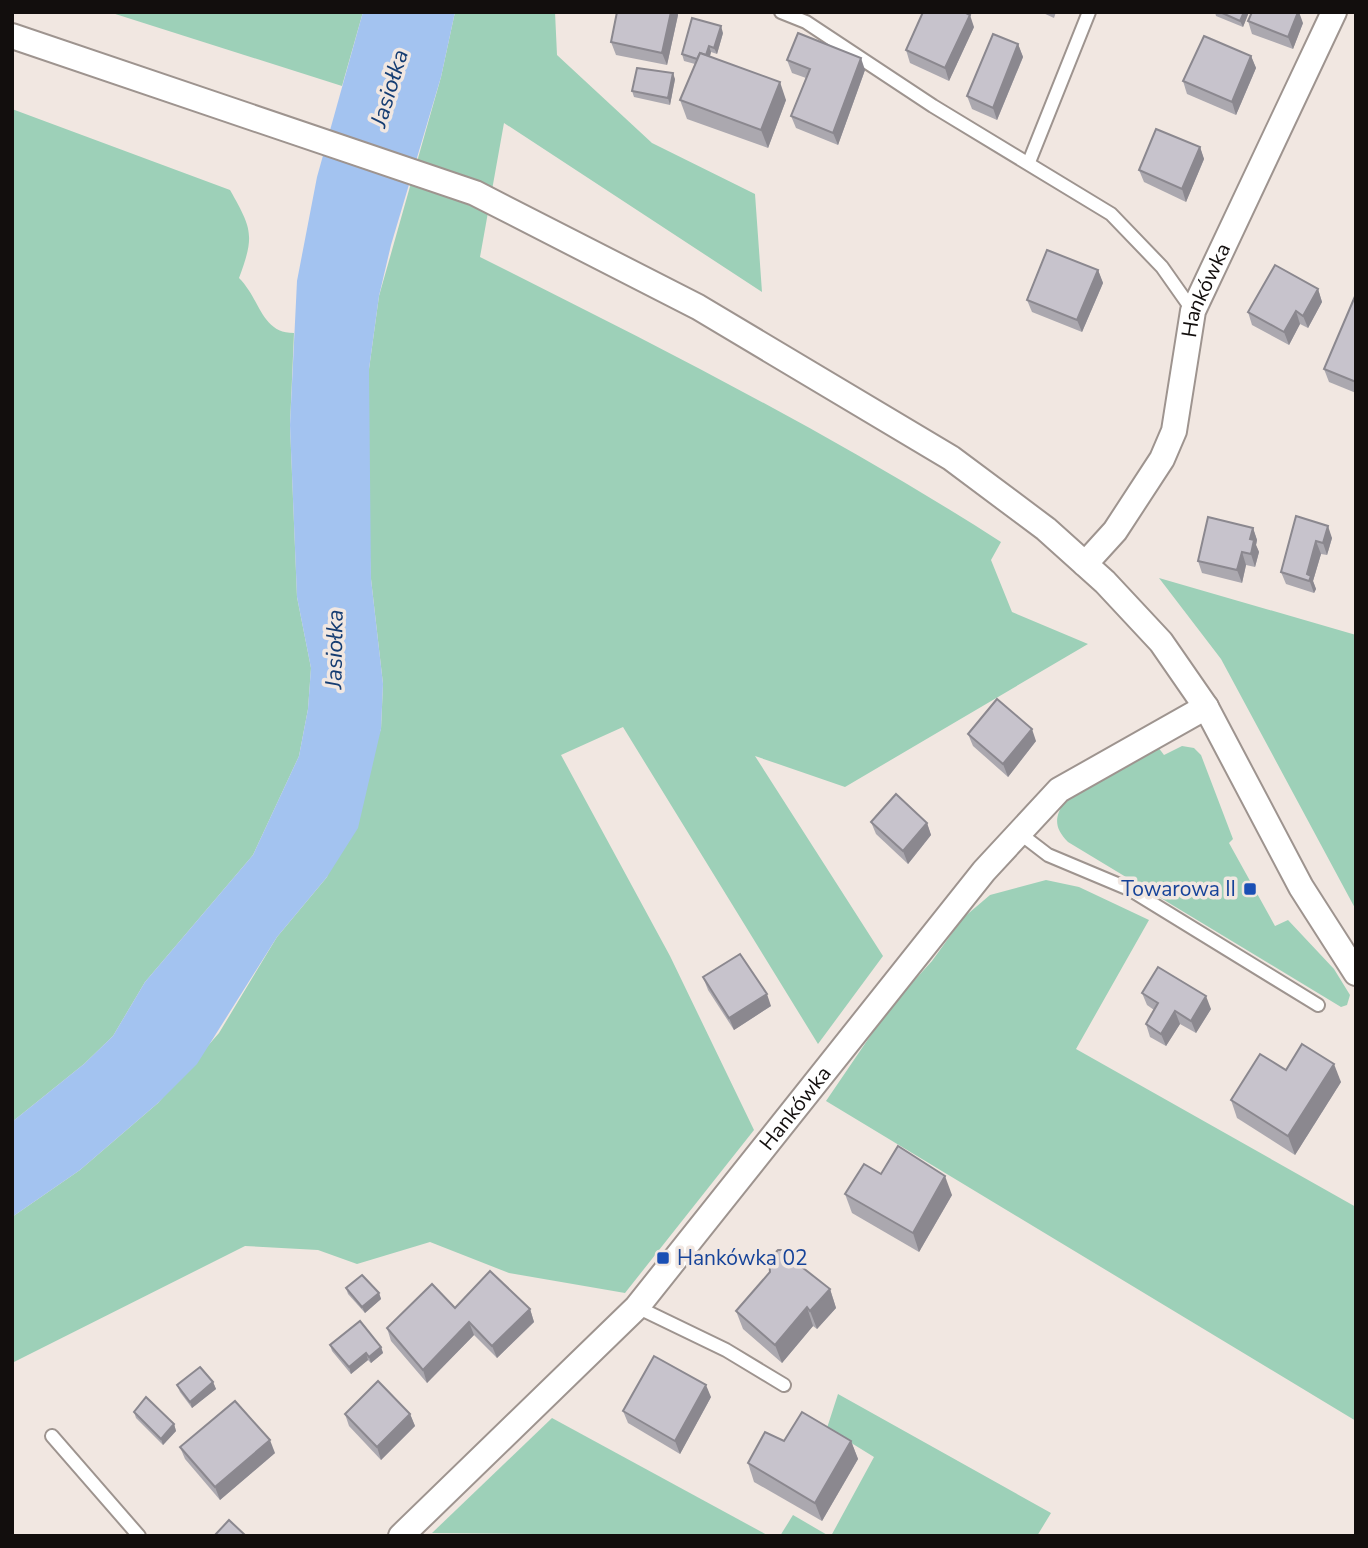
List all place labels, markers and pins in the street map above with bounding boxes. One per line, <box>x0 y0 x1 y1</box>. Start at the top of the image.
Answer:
place label: Towarowa II <box>1121 875 1236 903</box>
marker: Towarowa II <box>1242 881 1258 897</box>
place label: Hankówka 02 <box>677 1244 808 1272</box>
marker: Hankówka 02 <box>655 1250 671 1266</box>

